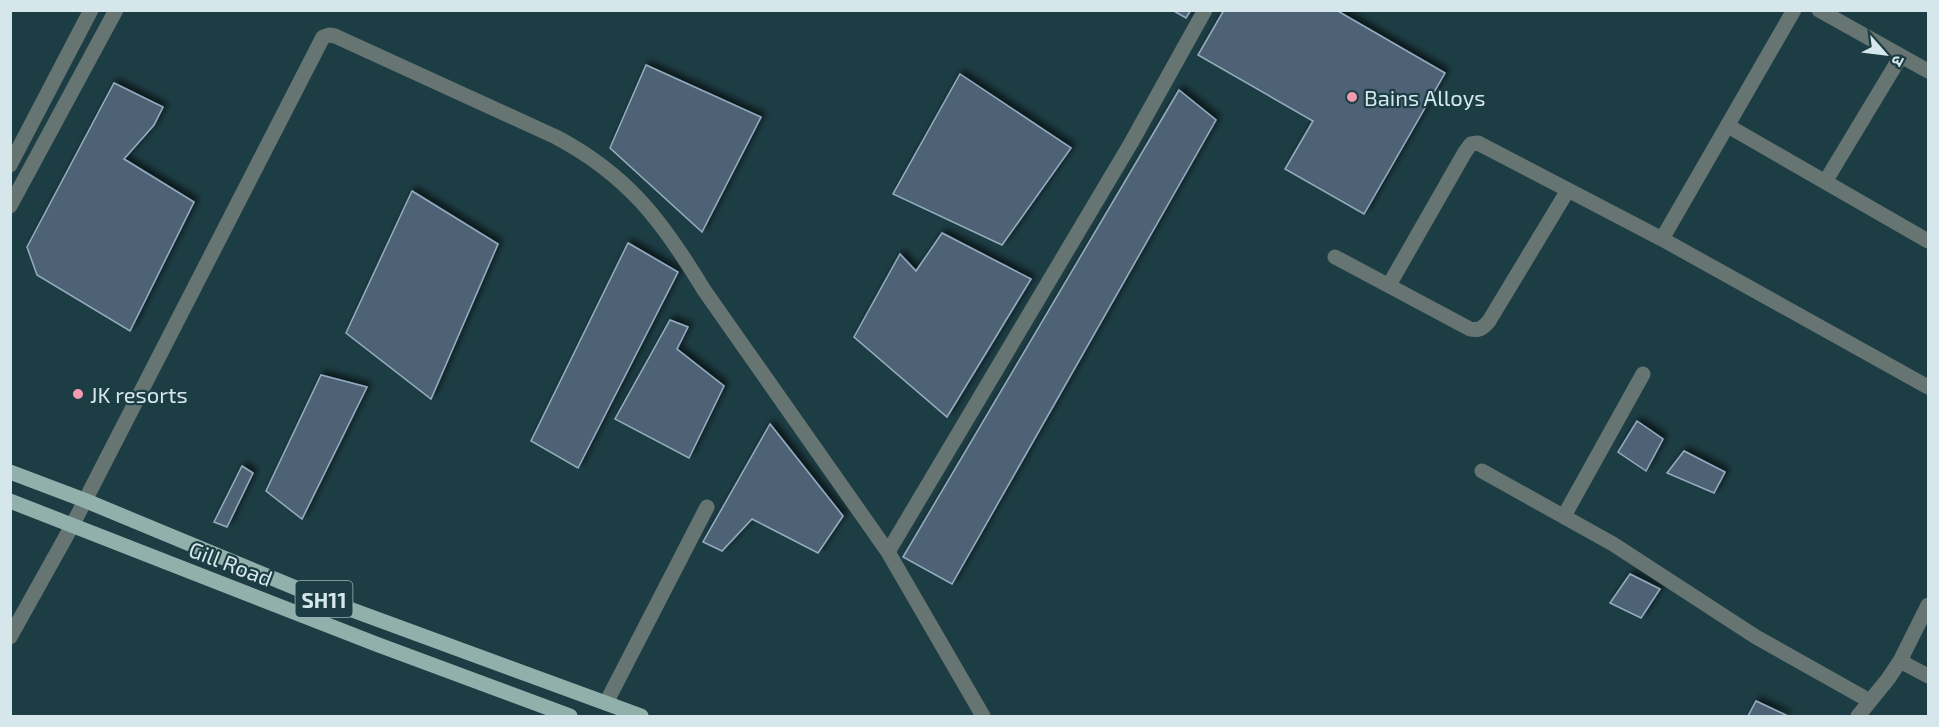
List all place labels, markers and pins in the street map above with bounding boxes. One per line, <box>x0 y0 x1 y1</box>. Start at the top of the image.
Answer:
place label: Bains Alloys <box>1364 84 1485 110</box>
marker: Bains Alloys <box>1345 90 1359 104</box>
place label: JK resorts <box>90 381 188 407</box>
marker: JK resorts <box>71 387 85 401</box>

